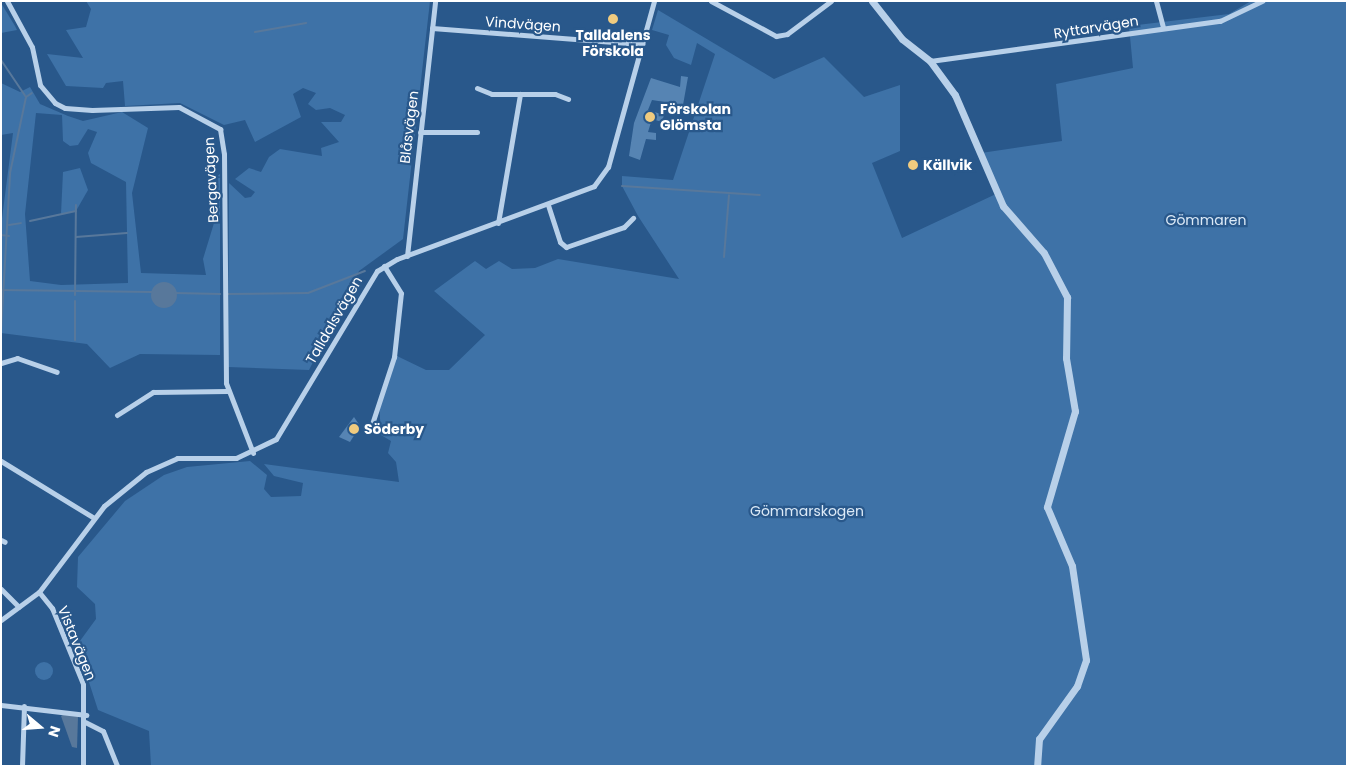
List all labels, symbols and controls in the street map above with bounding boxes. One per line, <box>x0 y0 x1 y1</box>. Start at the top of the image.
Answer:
street label: Ryttarvägen <box>1052 12 1140 42</box>
street label: Vindvägen <box>485 13 561 35</box>
marker: Talldalens Förskola <box>607 13 619 25</box>
place label: Talldalens Förskola <box>575 27 651 59</box>
street label: Blåsvägen <box>396 90 422 164</box>
place label: Förskolan Glömsta <box>660 101 731 134</box>
marker: Förskolan Glömsta <box>644 111 656 123</box>
street label: Bergavägen <box>200 137 222 223</box>
place label: Källvik <box>923 157 972 173</box>
marker: Källvik <box>907 159 919 171</box>
park label: Gömmaren <box>1165 212 1247 228</box>
street label: Talldalsvägen <box>302 273 366 367</box>
place label: Söderby <box>364 421 424 437</box>
marker: Söderby <box>348 423 360 435</box>
park label: Gömmarskogen <box>750 503 864 519</box>
street label: Vistavägen <box>54 603 100 683</box>
north arrow <box>15 702 65 752</box>
text: N <box>43 724 65 740</box>

